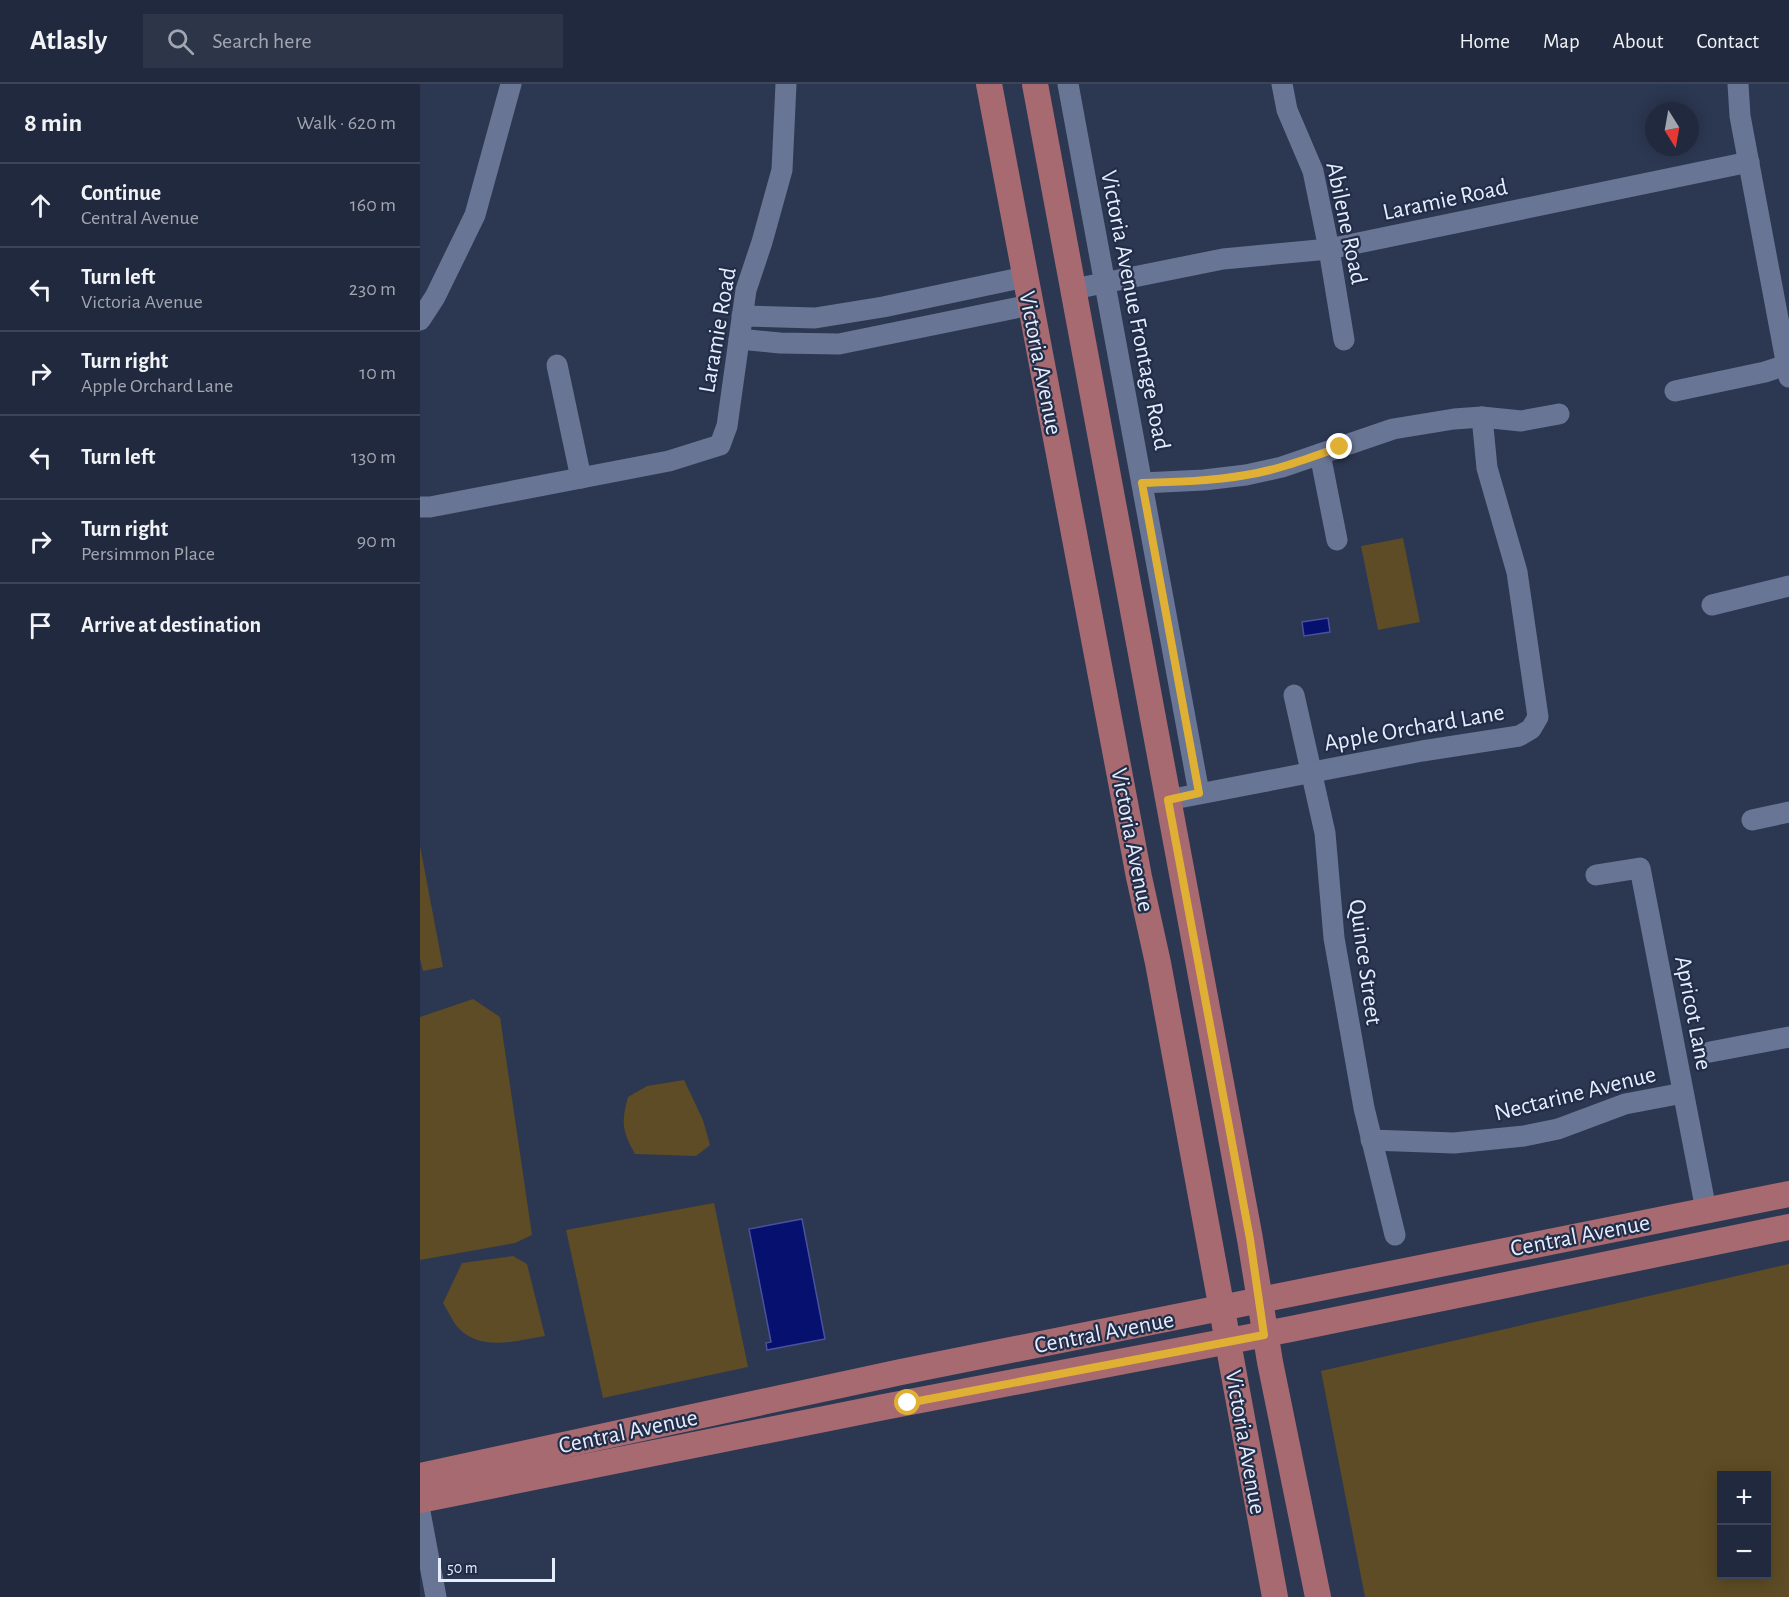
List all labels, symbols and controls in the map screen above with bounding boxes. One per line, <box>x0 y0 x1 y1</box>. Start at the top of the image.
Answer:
search box <box>143 14 563 68</box>
icon: search <box>164 25 197 58</box>
text: Atlasly <box>30 27 107 55</box>
text: Search here <box>212 30 312 52</box>
text: Home <box>1459 31 1510 52</box>
text: Map <box>1543 31 1580 52</box>
text: About <box>1613 31 1663 52</box>
text: Contact <box>1696 31 1759 52</box>
north arrow <box>1645 102 1699 156</box>
text: 8 min <box>24 110 82 136</box>
text: Walk · 620 m <box>296 113 396 133</box>
street label: Abilene Road <box>1321 160 1371 286</box>
street label: Victoria Avenue Frontage Road <box>1096 168 1174 452</box>
street label: Laramie Road <box>1381 175 1510 225</box>
text: Continue <box>81 182 161 204</box>
icon: ahead <box>24 189 57 222</box>
text: 160 m <box>350 195 396 215</box>
text: Central Avenue <box>81 208 199 228</box>
text: Turn left <box>81 266 155 288</box>
street label: Laramie Road <box>695 266 741 395</box>
icon: left <box>24 273 57 306</box>
text: 230 m <box>349 279 396 299</box>
street label: Victoria Avenue <box>1014 289 1066 437</box>
text: Victoria Avenue <box>81 292 203 312</box>
text: Turn right <box>81 350 168 372</box>
icon: right <box>24 357 57 390</box>
text: 10 m <box>359 363 396 383</box>
text: Apple Orchard Lane <box>81 376 233 396</box>
route end <box>1326 433 1352 459</box>
icon: left <box>24 441 57 474</box>
text: Turn left <box>81 446 155 468</box>
text: 130 m <box>351 447 396 467</box>
text: Turn right <box>81 518 168 540</box>
icon: right <box>24 525 57 558</box>
text: 90 m <box>357 531 396 551</box>
text: Persimmon Place <box>81 544 215 564</box>
icon: arrive <box>24 609 57 642</box>
text: Arrive at destination <box>81 614 261 636</box>
street label: Apple Orchard Lane <box>1322 700 1506 756</box>
street label: Victoria Avenue <box>1106 766 1158 914</box>
street label: Quince Street <box>1344 898 1386 1027</box>
street label: Apricot Lane <box>1670 954 1716 1072</box>
street label: Nectarine Avenue <box>1492 1062 1659 1126</box>
street label: Central Avenue <box>1508 1211 1652 1261</box>
street label: Central Avenue <box>1032 1308 1176 1358</box>
street label: Victoria Avenue <box>1221 1368 1270 1516</box>
route start <box>894 1389 920 1415</box>
street label: Central Avenue <box>556 1406 700 1458</box>
map controls <box>1717 1471 1771 1579</box>
button: + <box>1717 1471 1771 1525</box>
button: − <box>1717 1525 1771 1579</box>
scale bar <box>438 1555 555 1582</box>
text: 50 m <box>447 1560 478 1576</box>

